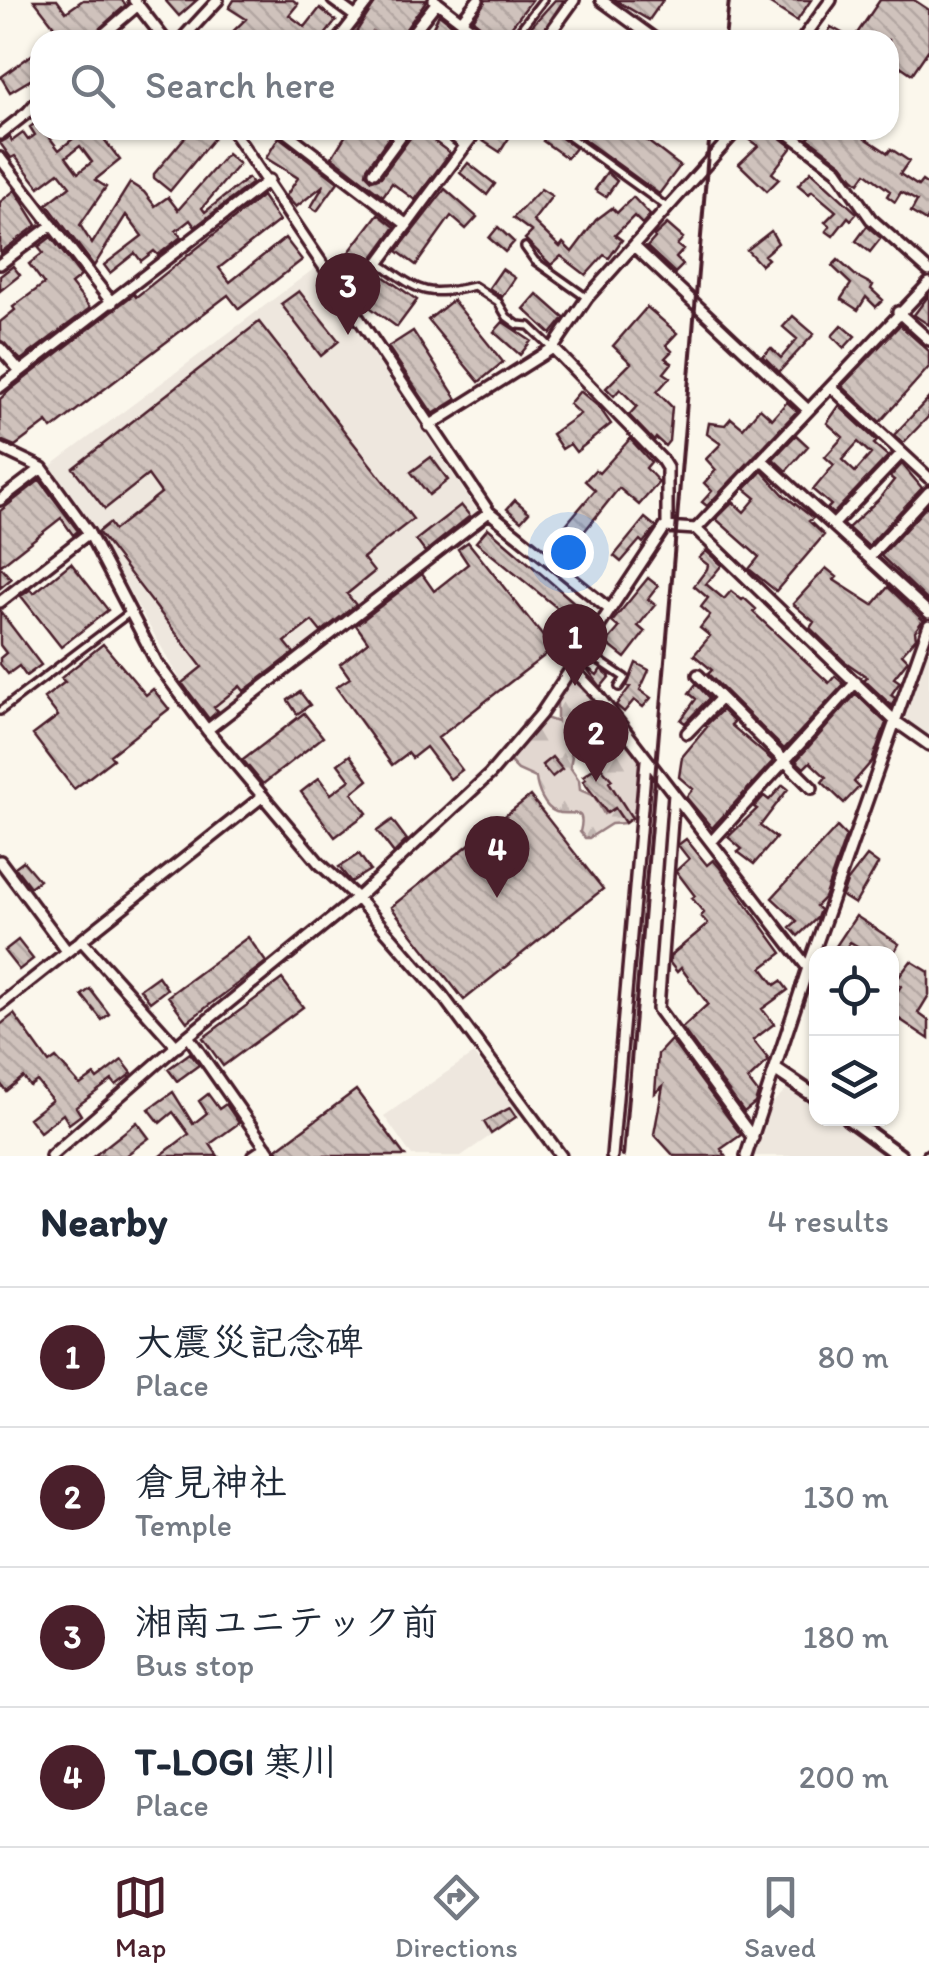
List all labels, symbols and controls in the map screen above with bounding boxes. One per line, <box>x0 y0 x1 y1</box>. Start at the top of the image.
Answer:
search box <box>30 30 899 140</box>
icon: search <box>65 58 120 113</box>
text: Search here <box>145 62 336 108</box>
pin: 3 <box>316 252 380 335</box>
your location <box>543 527 594 578</box>
pin: 1 <box>542 604 608 686</box>
pin: 2 <box>564 700 628 782</box>
pin: 4 <box>464 816 530 898</box>
map controls <box>809 946 899 1126</box>
button: locate <box>809 946 899 1036</box>
button: layers <box>809 1036 899 1126</box>
text: Nearby <box>40 1196 167 1247</box>
text: 4 results <box>768 1202 889 1240</box>
text: 大震災記念碑 <box>135 1319 363 1365</box>
text: 1 <box>65 1338 80 1376</box>
text: 80 m <box>818 1338 889 1376</box>
text: Place <box>135 1366 209 1404</box>
text: 倉見神社 <box>135 1459 287 1505</box>
text: 2 <box>64 1478 81 1516</box>
text: 130 m <box>803 1478 889 1516</box>
text: Temple <box>135 1506 232 1544</box>
text: 湘南ユニテック前 <box>135 1599 439 1645</box>
text: 3 <box>64 1618 81 1656</box>
text: 180 m <box>803 1618 889 1656</box>
text: Bus stop <box>135 1646 254 1684</box>
text: T-LOGI 寒川 <box>135 1739 339 1785</box>
text: 4 <box>63 1758 82 1796</box>
text: 200 m <box>799 1758 889 1796</box>
text: Place <box>135 1786 209 1824</box>
tab: Map <box>113 1870 168 1964</box>
tab: Directions <box>395 1870 518 1964</box>
tab: Saved <box>744 1870 816 1964</box>

